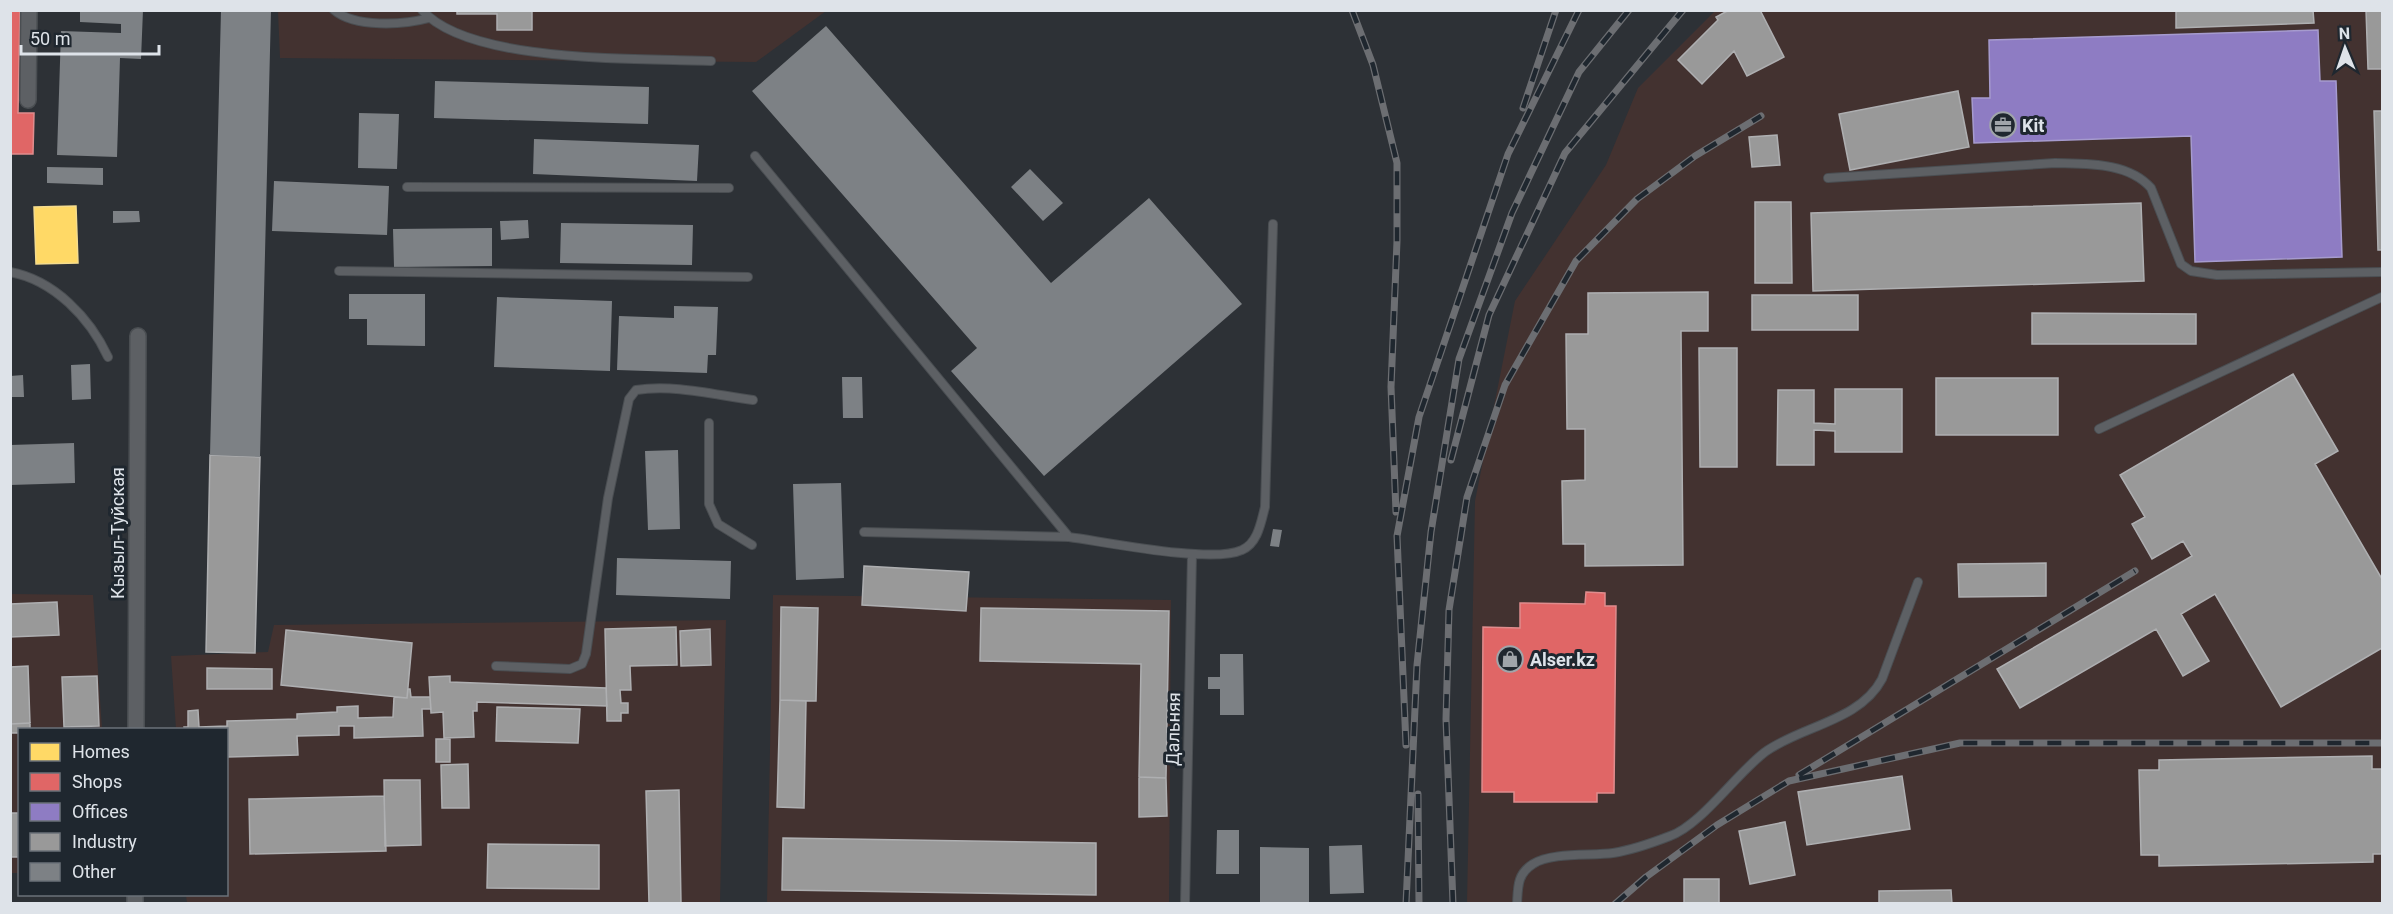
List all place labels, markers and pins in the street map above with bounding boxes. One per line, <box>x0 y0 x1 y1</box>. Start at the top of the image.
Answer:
office icon: Kit <box>1988 110 2018 140</box>
place label: Kit <box>2022 115 2044 136</box>
shop icon: Alser.kz <box>1495 644 1525 674</box>
place label: Alser.kz <box>1530 649 1595 670</box>

